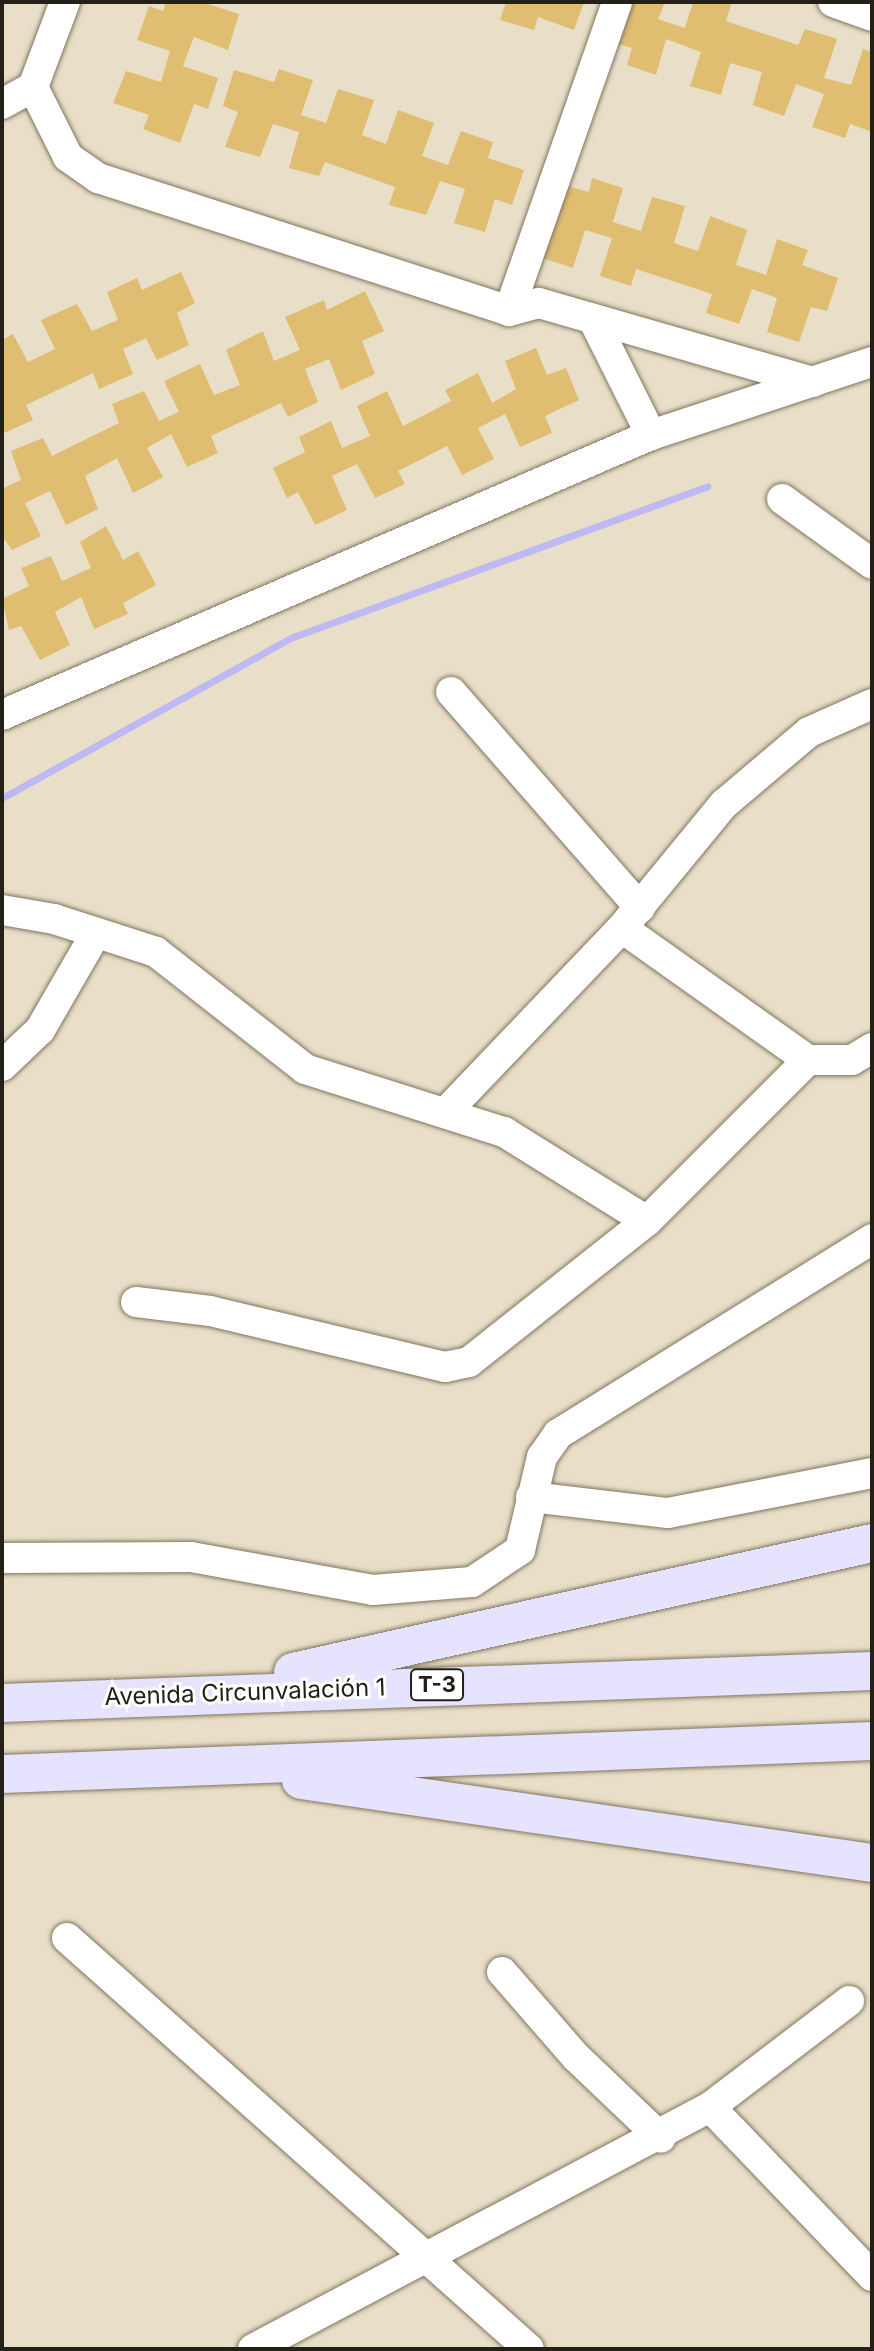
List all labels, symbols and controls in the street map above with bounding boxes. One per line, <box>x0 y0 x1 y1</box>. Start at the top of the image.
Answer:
road number: T-3 <box>409 1667 465 1703</box>
street label: Avenida Circunvalación 1 <box>104 1673 386 1711</box>

